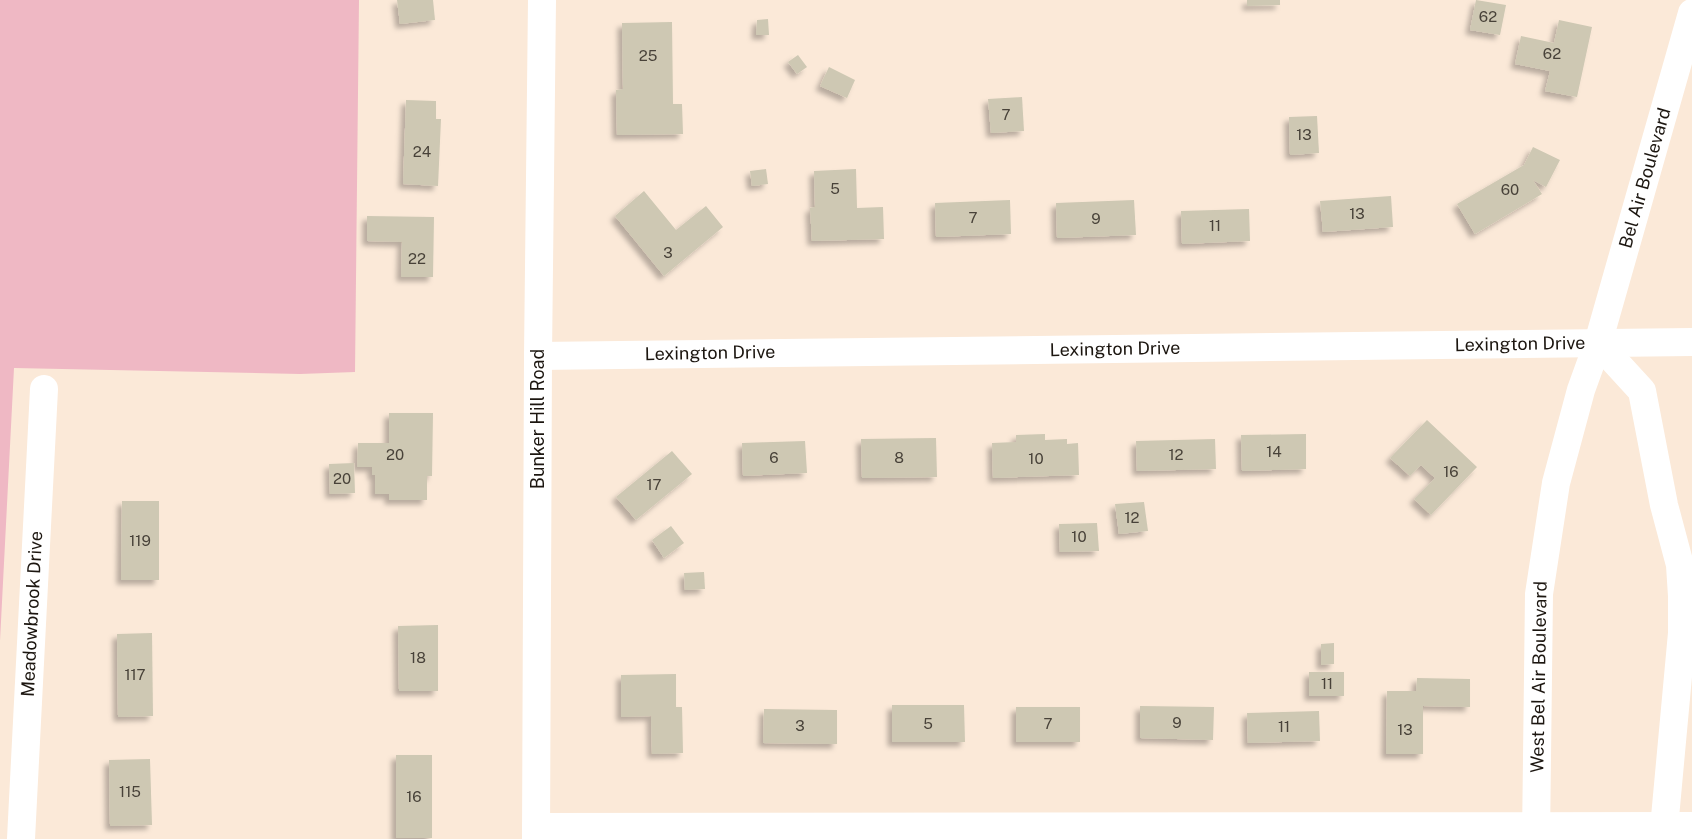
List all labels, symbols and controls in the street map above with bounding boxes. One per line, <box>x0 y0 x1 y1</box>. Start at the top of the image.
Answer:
house number: 62 <box>1479 8 1497 25</box>
house number: 62 <box>1543 45 1561 62</box>
house number: 25 <box>639 47 657 64</box>
street label: Bel Air Boulevard <box>1614 105 1675 251</box>
house number: 7 <box>1001 106 1011 123</box>
house number: 13 <box>1296 126 1312 143</box>
house number: 24 <box>413 143 431 160</box>
house number: 5 <box>830 180 840 197</box>
house number: 60 <box>1501 181 1519 198</box>
house number: 13 <box>1349 205 1365 222</box>
house number: 7 <box>968 209 978 226</box>
house number: 9 <box>1091 210 1101 227</box>
house number: 11 <box>1209 217 1221 234</box>
house number: 3 <box>663 244 673 261</box>
house number: 22 <box>408 250 426 267</box>
street label: Lexington Drive <box>1454 332 1586 355</box>
street label: Lexington Drive <box>1049 337 1181 360</box>
street label: Lexington Drive <box>644 341 776 364</box>
street label: Bunker Hill Road <box>527 349 548 489</box>
house number: 14 <box>1266 443 1282 460</box>
house number: 20 <box>386 446 404 463</box>
house number: 12 <box>1168 446 1184 463</box>
house number: 6 <box>769 449 779 466</box>
house number: 8 <box>894 449 904 466</box>
house number: 10 <box>1028 450 1044 467</box>
house number: 16 <box>1443 463 1459 480</box>
house number: 20 <box>333 470 351 487</box>
house number: 17 <box>646 476 662 493</box>
house number: 12 <box>1124 509 1140 526</box>
house number: 10 <box>1071 528 1087 545</box>
street label: Meadowbrook Drive <box>17 530 46 698</box>
house number: 119 <box>129 532 151 549</box>
street label: West Bel Air Boulevard <box>1526 581 1551 773</box>
house number: 18 <box>410 649 426 666</box>
house number: 117 <box>124 666 146 683</box>
house number: 11 <box>1321 675 1333 692</box>
house number: 9 <box>1172 714 1182 731</box>
house number: 5 <box>923 715 933 732</box>
house number: 7 <box>1043 715 1053 732</box>
house number: 3 <box>795 717 805 734</box>
house number: 11 <box>1278 718 1290 735</box>
house number: 13 <box>1397 721 1413 738</box>
house number: 115 <box>119 783 141 800</box>
house number: 16 <box>406 788 422 805</box>

